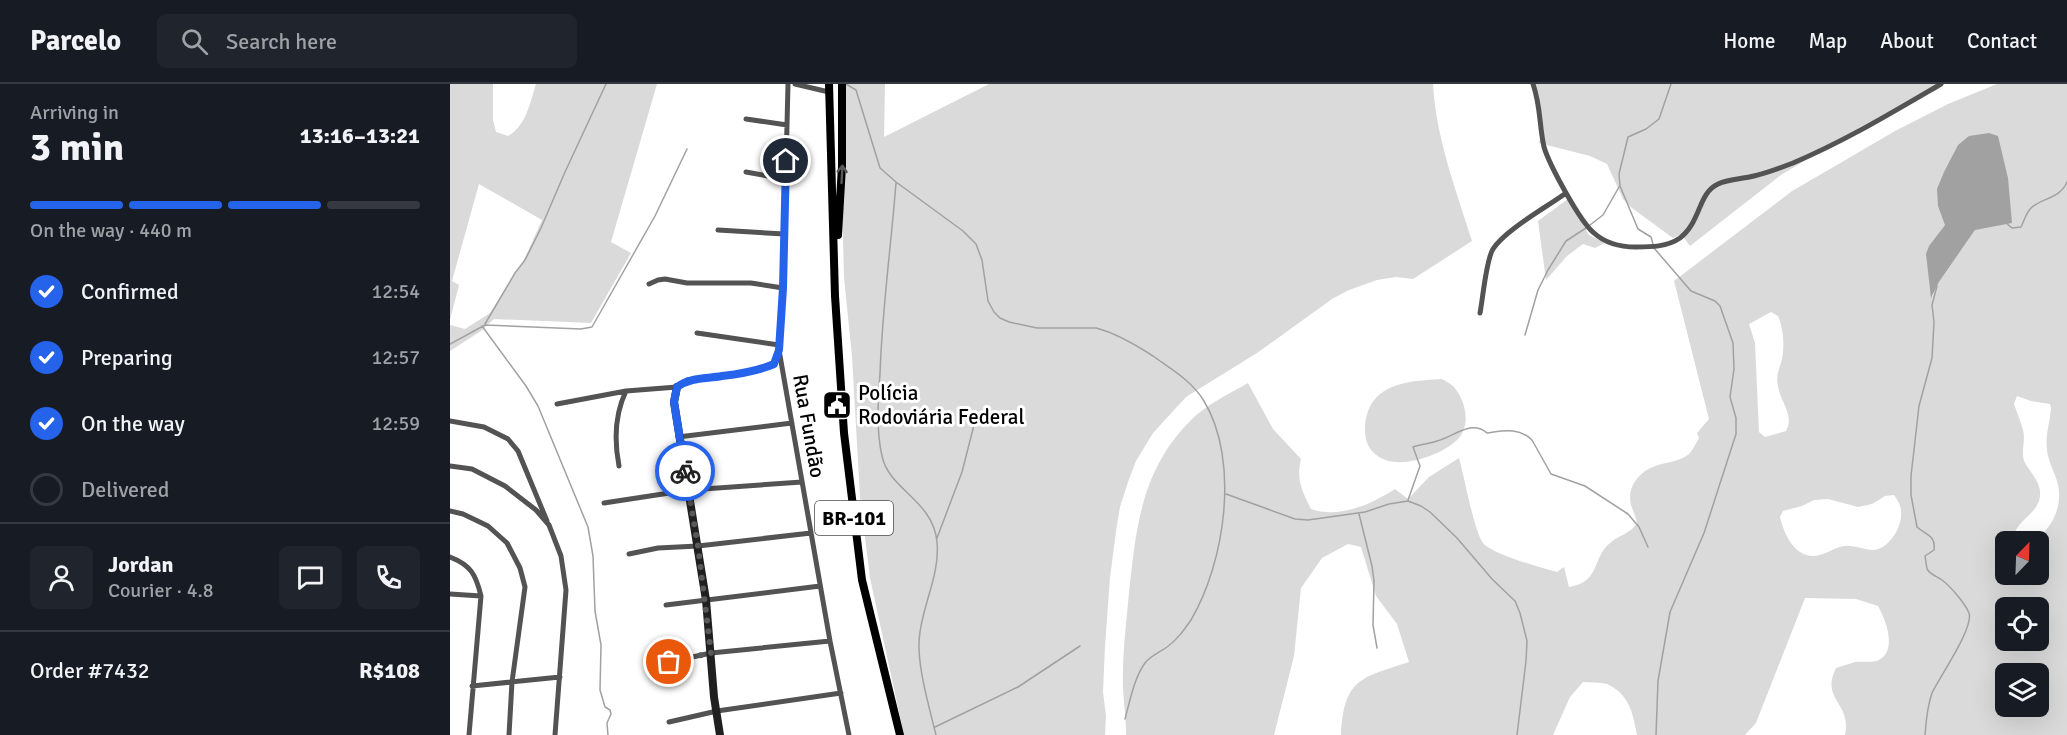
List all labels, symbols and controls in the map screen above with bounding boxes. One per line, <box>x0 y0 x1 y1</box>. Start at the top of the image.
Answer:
search box <box>157 14 577 68</box>
text: Parcelo <box>30 24 121 58</box>
icon: search <box>178 25 211 58</box>
text: Search here <box>226 28 337 55</box>
text: Home <box>1723 28 1776 54</box>
text: Map <box>1809 28 1847 54</box>
text: About <box>1880 28 1934 54</box>
text: Contact <box>1967 28 2037 54</box>
text: Arriving in <box>30 100 119 125</box>
text: 13:16–13:21 <box>300 122 420 149</box>
text: 3 min <box>30 123 124 171</box>
pin <box>760 135 811 186</box>
icon: home <box>769 144 802 177</box>
one-way arrow <box>836 165 847 185</box>
text: On the way · 440 m <box>30 218 192 243</box>
icon: check <box>30 275 63 308</box>
text: Confirmed <box>81 278 179 305</box>
text: 12:54 <box>371 279 420 304</box>
icon: check <box>30 341 63 374</box>
text: Preparing <box>81 344 173 371</box>
text: 12:57 <box>371 345 420 370</box>
street label: Rua Fundão <box>787 372 831 480</box>
place label: Polícia Rodoviária Federal <box>858 380 1025 430</box>
public building icon: Polícia Rodoviária Federal <box>821 389 853 421</box>
icon: check <box>30 407 63 440</box>
text: On the way <box>81 410 185 437</box>
text: 12:59 <box>371 411 420 436</box>
courier <box>655 441 715 501</box>
icon: bike <box>669 455 702 488</box>
text: Delivered <box>81 476 169 503</box>
road number: BR-101 <box>815 501 893 535</box>
north arrow <box>1995 531 2049 585</box>
map controls <box>1995 531 2049 717</box>
button: person <box>30 546 93 609</box>
button: chat <box>279 546 342 609</box>
button: phone <box>357 546 420 609</box>
text: Jordan <box>108 551 174 578</box>
text: Courier · 4.8 <box>108 578 214 603</box>
button: locate <box>1995 597 2049 651</box>
pin <box>643 636 694 687</box>
icon: bag <box>652 645 685 678</box>
text: Order #7432 <box>30 657 150 684</box>
text: R$108 <box>359 657 420 684</box>
button: layers <box>1995 663 2049 717</box>

